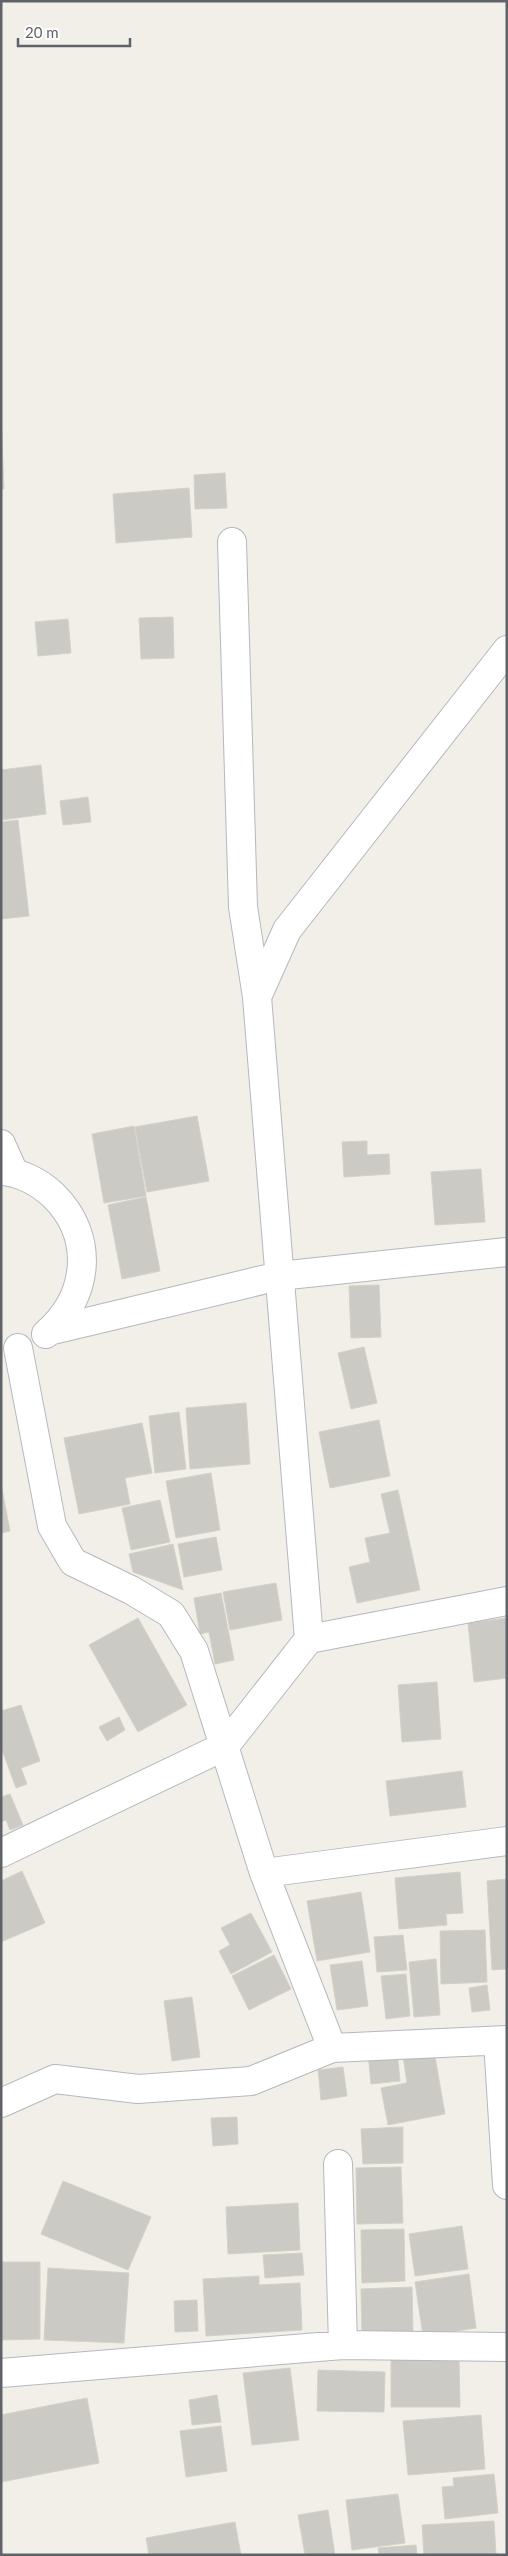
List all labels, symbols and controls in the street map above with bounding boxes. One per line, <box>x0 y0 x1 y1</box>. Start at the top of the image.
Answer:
scale bar <box>18 15 130 47</box>
text: 20 m <box>25 23 59 41</box>

